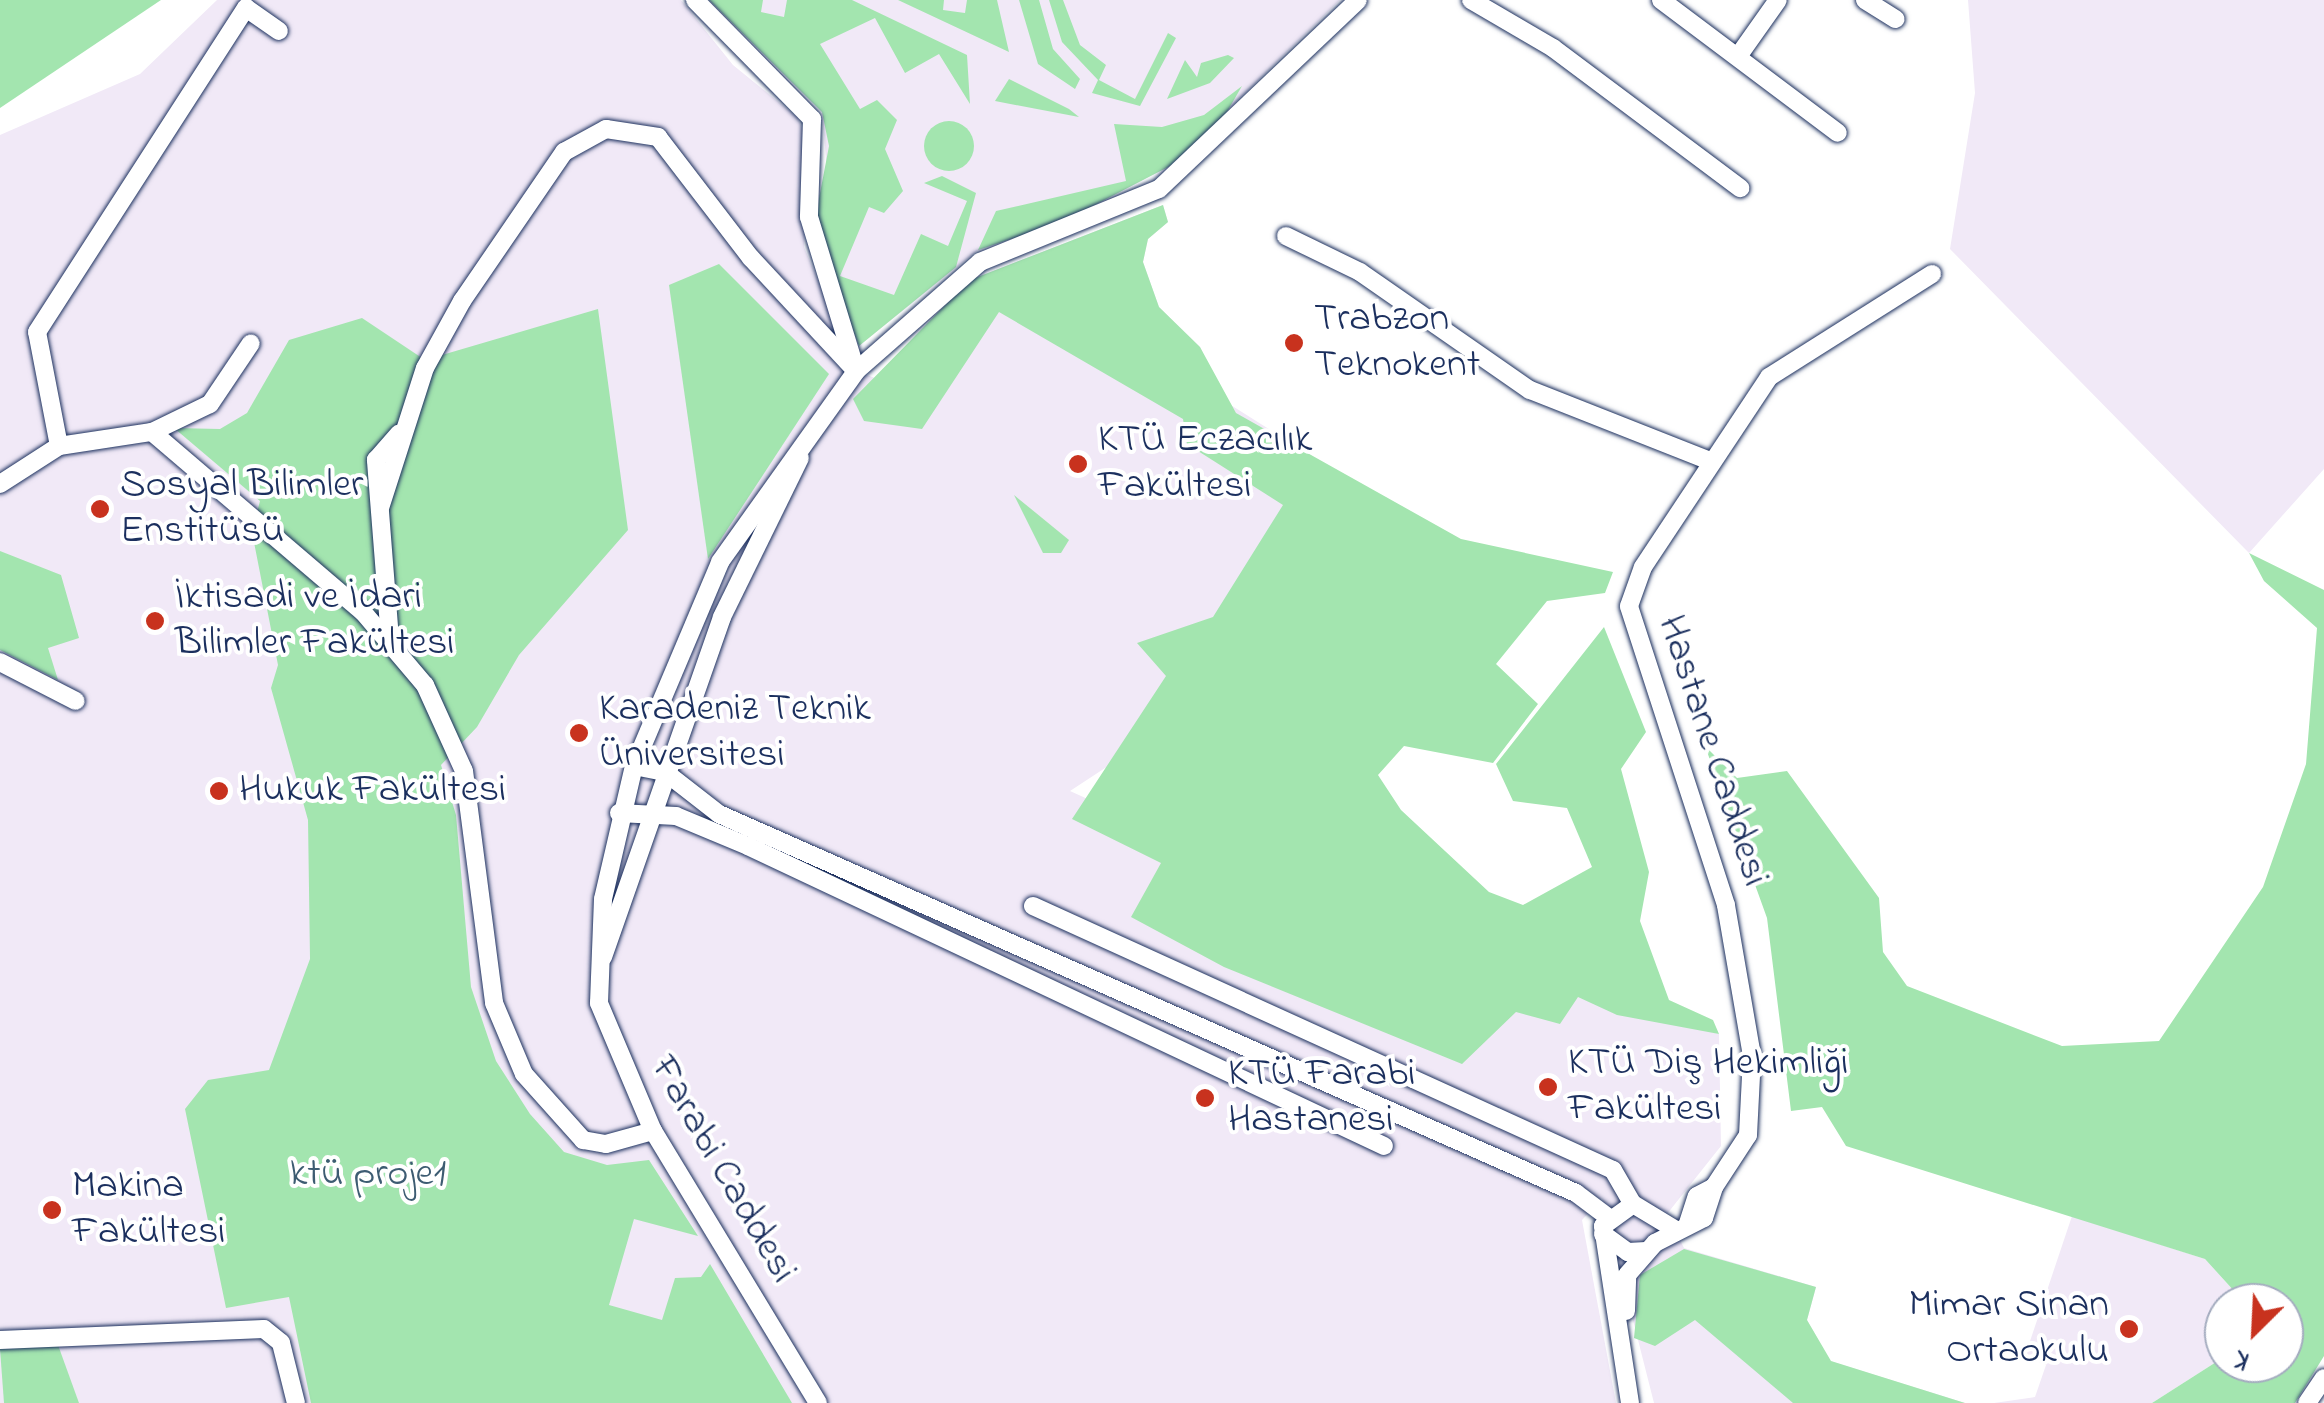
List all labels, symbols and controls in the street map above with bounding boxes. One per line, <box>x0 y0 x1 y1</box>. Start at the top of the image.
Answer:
place label: Trabzon Teknokent <box>1314 296 1480 390</box>
marker: Trabzon Teknokent <box>1283 332 1305 354</box>
place label: KTÜ Eczacılık Fakültesi <box>1098 417 1312 511</box>
marker: KTÜ Eczacılık Fakültesi <box>1067 453 1089 475</box>
place label: Sosyal Bilimler Enstitüsü <box>120 462 364 556</box>
marker: Sosyal Bilimler Enstitüsü <box>89 498 111 520</box>
place label: İktisadi ve İdari Bilimler Fakültesi <box>175 574 455 668</box>
marker: İktisadi ve İdari Bilimler Fakültesi <box>144 610 166 632</box>
street label: Hastane Caddesi <box>1646 610 1778 892</box>
place label: Karadeniz Teknik Üniversitesi <box>599 686 871 780</box>
marker: Karadeniz Teknik Üniversitesi <box>568 722 590 744</box>
place label: Hukuk Fakültesi <box>239 767 506 815</box>
marker: Hukuk Fakültesi <box>208 780 230 802</box>
place label: KTÜ Diş Hekimliği Fakültesi <box>1568 1040 1849 1134</box>
street label: Farabi Caddesi <box>638 1048 806 1292</box>
place label: KTÜ Farabi Hastanesi <box>1228 1051 1415 1145</box>
marker: KTÜ Diş Hekimliği Fakültesi <box>1537 1076 1559 1098</box>
marker: KTÜ Farabi Hastanesi <box>1192 1085 1218 1111</box>
park label: ktü proje1 <box>290 1151 446 1199</box>
place label: Makina Fakültesi <box>72 1163 225 1257</box>
marker: Makina Fakültesi <box>41 1199 63 1221</box>
place label: Mimar Sinan Ortaokulu <box>1909 1282 2109 1376</box>
north arrow <box>2204 1283 2304 1383</box>
marker: Mimar Sinan Ortaokulu <box>2118 1318 2140 1340</box>
text: K <box>2228 1338 2257 1381</box>

